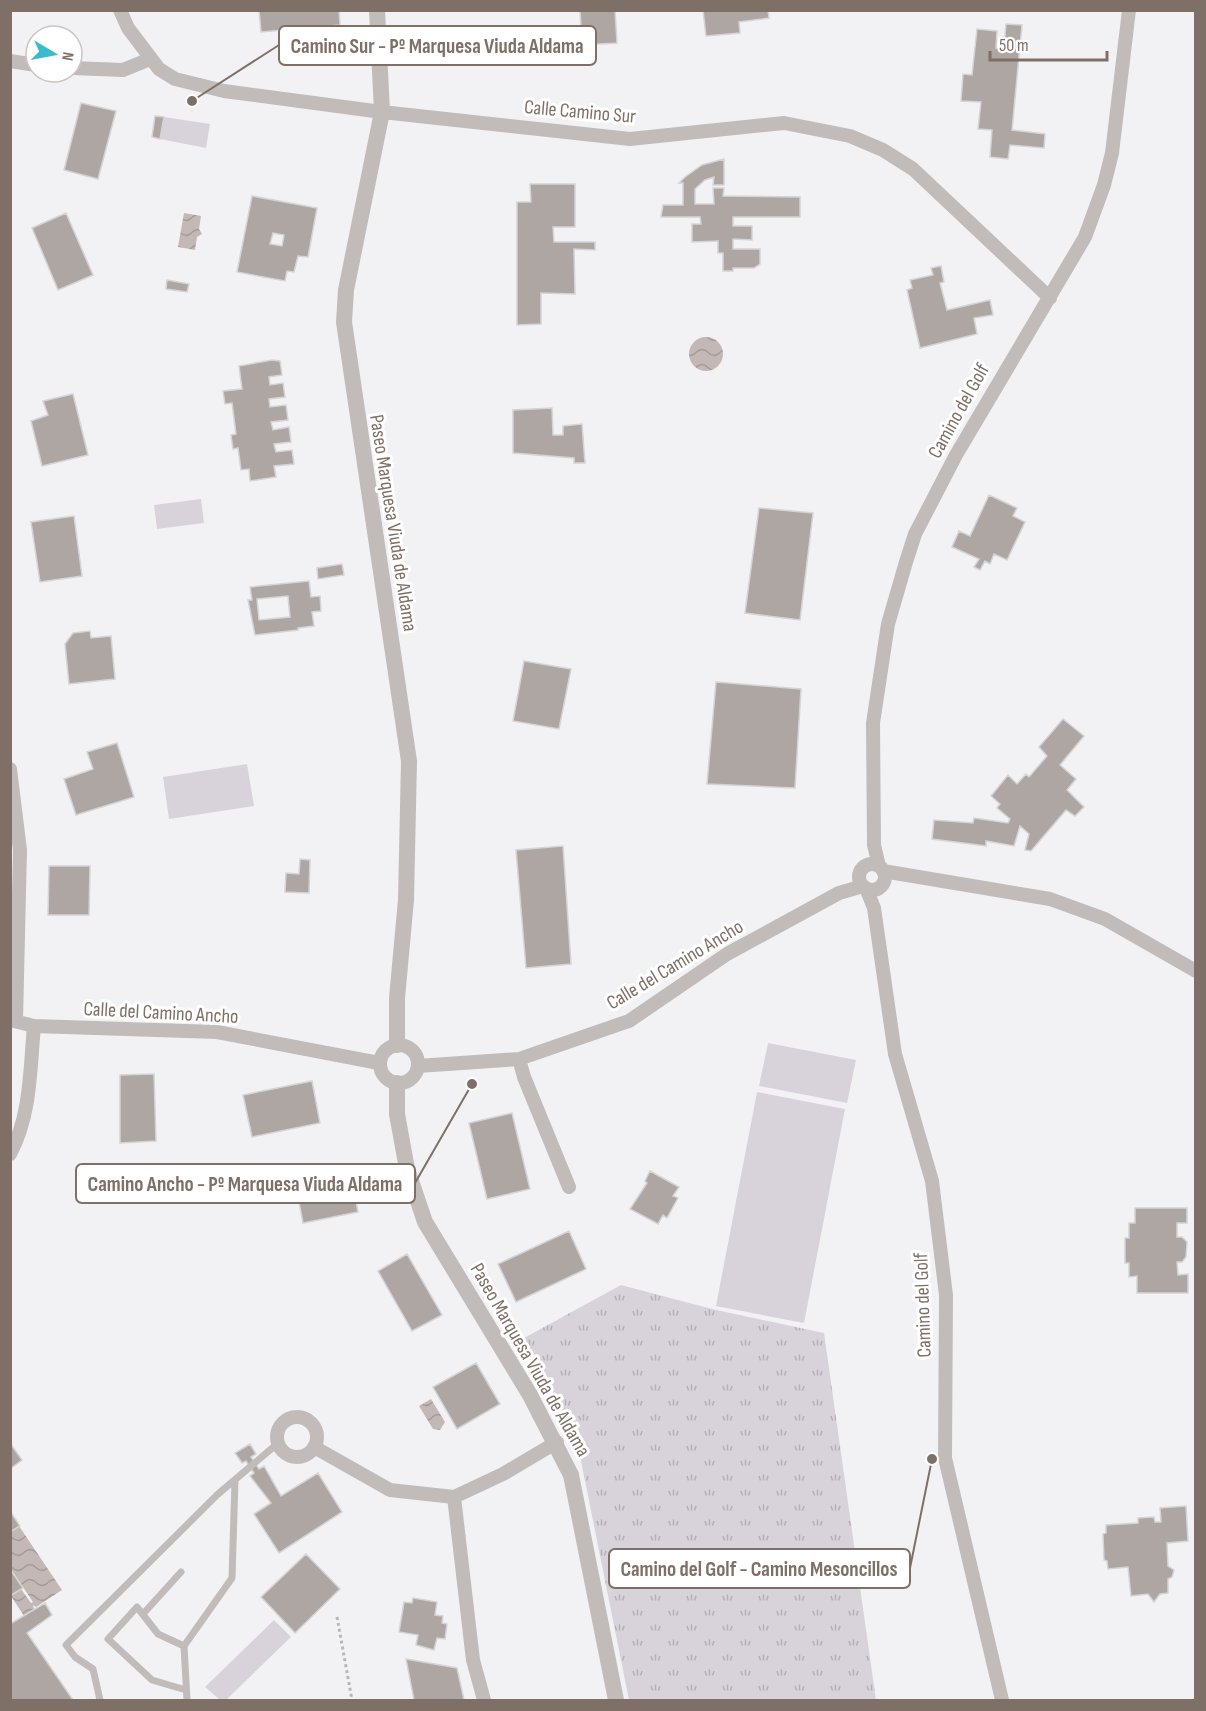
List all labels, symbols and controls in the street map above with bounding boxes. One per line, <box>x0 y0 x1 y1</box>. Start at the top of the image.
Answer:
north arrow <box>24 24 84 84</box>
scale bar <box>990 24 1107 62</box>
callout: Camino Sur - Pº Marquesa Viuda Aldama <box>279 26 596 65</box>
text: Camino Sur - Pº Marquesa Viuda Aldama <box>290 34 584 59</box>
text: 50 m <box>999 35 1029 56</box>
text: N <box>57 50 77 62</box>
street label: Calle Camino Sur <box>523 95 637 129</box>
street label: Camino del Golf <box>923 359 995 463</box>
street label: Paseo Marquesa Viuda de Aldama <box>364 413 422 633</box>
street label: Calle del Camino Ancho <box>602 915 748 1015</box>
street label: Calle del Camino Ancho <box>83 997 239 1029</box>
callout: Camino Ancho - Pº Marquesa Viuda Aldama <box>76 1164 415 1203</box>
text: Camino Ancho - Pº Marquesa Viuda Aldama <box>88 1172 402 1197</box>
street label: Camino del Golf <box>909 1252 937 1358</box>
street label: Paseo Marquesa Viuda de Aldama <box>465 1259 595 1461</box>
callout: Camino del Golf - Camino Mesoncillos <box>609 1549 910 1588</box>
text: Camino del Golf - Camino Mesoncillos <box>620 1557 898 1582</box>

